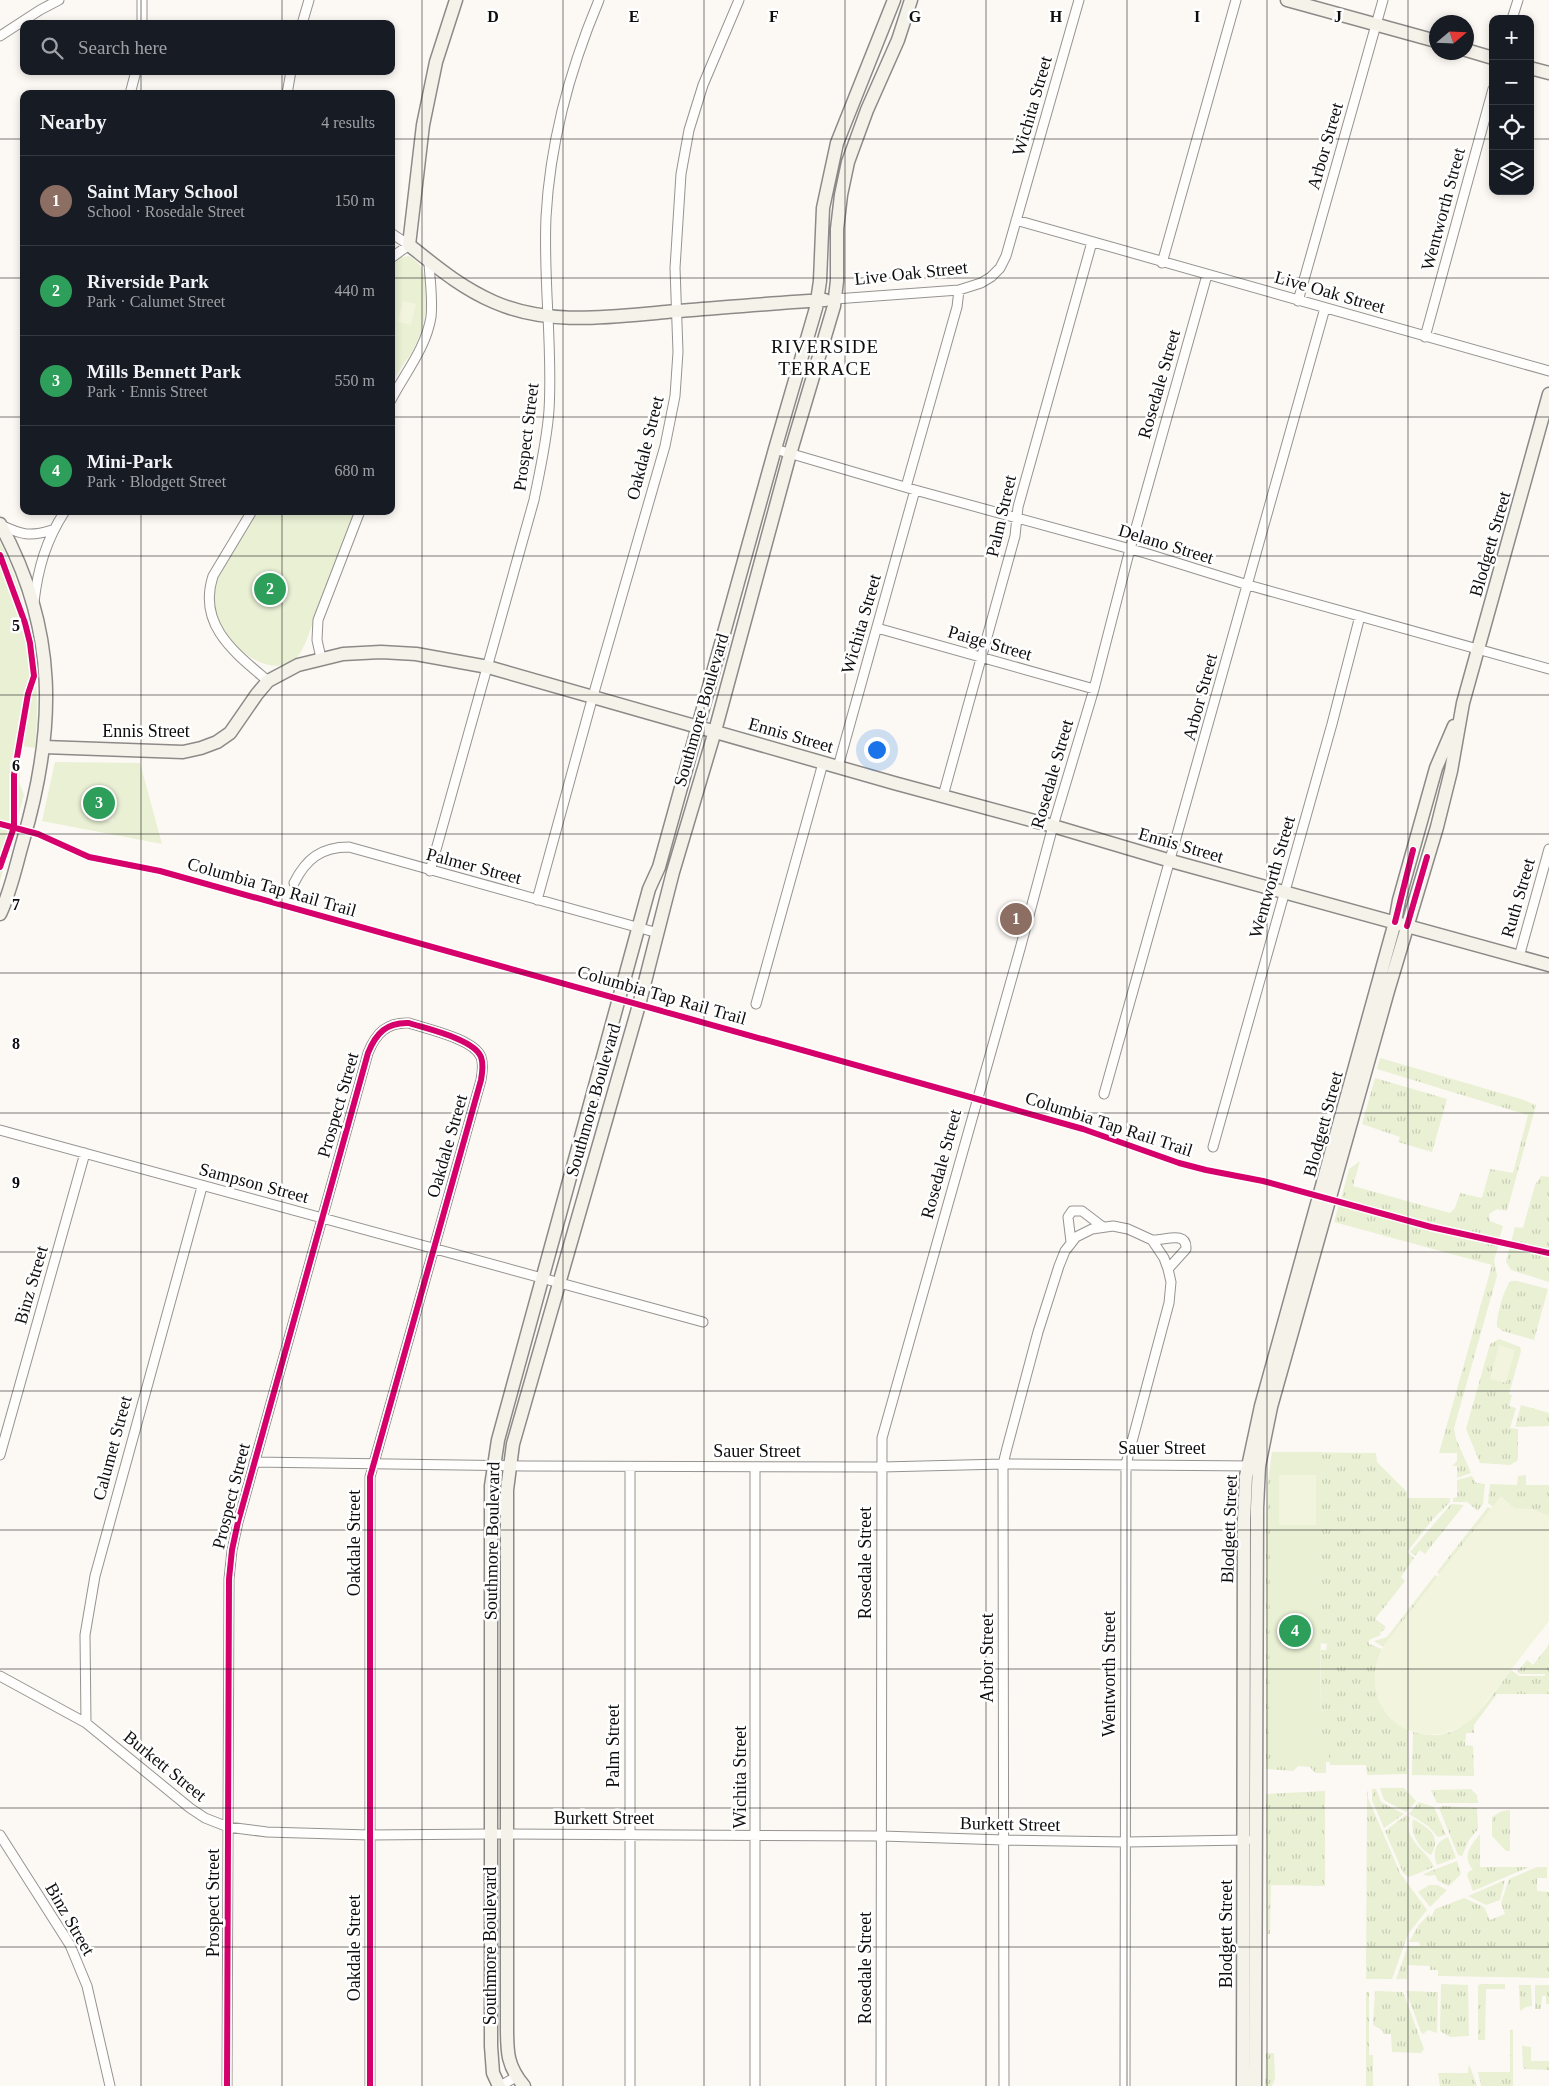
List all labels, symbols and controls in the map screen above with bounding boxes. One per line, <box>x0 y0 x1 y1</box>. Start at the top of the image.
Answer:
text: D <box>487 8 499 25</box>
text: E <box>629 8 639 25</box>
text: F <box>769 8 779 25</box>
text: G <box>909 8 922 25</box>
text: H <box>1050 8 1063 25</box>
text: I <box>1194 8 1200 25</box>
text: J <box>1334 8 1342 25</box>
north arrow <box>1429 15 1474 60</box>
map controls <box>1489 15 1534 195</box>
button: + <box>1489 15 1534 60</box>
search box <box>20 20 395 75</box>
icon: search <box>38 34 66 62</box>
text: Search here <box>78 37 167 58</box>
street label: Wichita Street <box>1008 54 1056 158</box>
button: − <box>1489 60 1534 105</box>
street label: Arbor Street <box>1303 100 1347 192</box>
button: locate <box>1489 105 1534 150</box>
text: Nearby <box>40 110 107 134</box>
text: 4 results <box>321 114 375 131</box>
street label: Wentworth Street <box>1417 146 1469 272</box>
button: layers <box>1489 150 1534 195</box>
text: Saint Mary School <box>87 181 238 202</box>
text: 1 <box>52 192 60 209</box>
text: 150 m <box>335 192 375 209</box>
text: School · Rosedale Street <box>87 203 245 220</box>
street label: Live Oak Street <box>853 257 969 289</box>
street label: Live Oak Street <box>1272 267 1388 317</box>
text: Riverside Park <box>87 271 209 292</box>
text: 2 <box>52 282 60 299</box>
text: 440 m <box>335 282 375 299</box>
text: Park · Calumet Street <box>87 293 225 310</box>
street label: Rosedale Street <box>1134 327 1184 441</box>
district label: RIVERSIDE TERRACE <box>771 336 879 379</box>
text: Mills Bennett Park <box>87 361 241 382</box>
text: 3 <box>52 372 60 389</box>
text: 550 m <box>335 372 375 389</box>
street label: Prospect Street <box>509 382 543 492</box>
text: Park · Ennis Street <box>87 383 207 400</box>
street label: Oakdale Street <box>622 394 668 502</box>
text: Mini-Park <box>87 451 173 472</box>
text: 4 <box>52 462 60 479</box>
text: 680 m <box>335 462 375 479</box>
text: Park · Blodgett Street <box>87 473 226 490</box>
street label: Palm Street <box>982 473 1020 559</box>
street label: Blodgett Street <box>1465 489 1515 599</box>
street label: Delano Street <box>1116 520 1216 568</box>
pin: 2 <box>254 570 286 608</box>
street label: Wichita Street <box>837 572 885 676</box>
text: 5 <box>12 617 20 634</box>
street label: Paige Street <box>946 621 1034 665</box>
street label: Southmore Boulevard <box>670 631 732 789</box>
street label: Arbor Street <box>1179 651 1221 743</box>
street label: Ennis Street <box>746 713 836 757</box>
street label: Rosedale Street <box>1027 717 1077 831</box>
street label: Ennis Street <box>102 721 190 741</box>
your location <box>864 737 890 763</box>
text: 6 <box>12 757 20 774</box>
pin: 3 <box>83 784 115 822</box>
street label: Wentworth Street <box>1245 814 1299 940</box>
street label: Ennis Street <box>1136 823 1226 867</box>
street label: Palmer Street <box>424 844 524 888</box>
street label: Columbia Tap Rail Trail <box>185 853 359 921</box>
street label: Ruth Street <box>1497 856 1539 940</box>
text: 7 <box>12 896 20 913</box>
pin: 1 <box>1000 900 1032 938</box>
street label: Columbia Tap Rail Trail <box>575 961 749 1029</box>
street label: Southmore Boulevard <box>562 1021 624 1179</box>
text: 8 <box>12 1035 20 1052</box>
street label: Prospect Street <box>313 1050 363 1160</box>
street label: Blodgett Street <box>1299 1069 1347 1179</box>
street label: Columbia Tap Rail Trail <box>1023 1087 1195 1161</box>
street label: Oakdale Street <box>423 1092 471 1200</box>
street label: Rosedale Street <box>917 1107 965 1221</box>
street label: Sampson Street <box>197 1159 311 1207</box>
text: 9 <box>12 1174 20 1191</box>
street label: Binz Street <box>10 1244 52 1326</box>
street label: Calumet Street <box>88 1394 136 1502</box>
street label: Sauer Street <box>1118 1438 1206 1458</box>
street label: Prospect Street <box>208 1441 254 1551</box>
street label: Sauer Street <box>713 1441 801 1461</box>
street label: Southmore Boulevard <box>481 1462 503 1620</box>
street label: Blodgett Street <box>1217 1474 1241 1584</box>
street label: Oakdale Street <box>344 1490 364 1596</box>
street label: Rosedale Street <box>855 1507 875 1619</box>
street label: Wentworth Street <box>1099 1611 1119 1737</box>
pin: 4 <box>1279 1612 1311 1650</box>
street label: Arbor Street <box>977 1613 997 1703</box>
street label: Palm Street <box>603 1704 623 1788</box>
street label: Wichita Street <box>730 1726 750 1828</box>
street label: Burkett Street <box>120 1727 210 1805</box>
street label: Burkett Street <box>554 1808 654 1828</box>
street label: Burkett Street <box>960 1813 1060 1835</box>
street label: Prospect Street <box>203 1849 223 1957</box>
street label: Southmore Boulevard <box>480 1867 500 2025</box>
street label: Binz Street <box>41 1879 99 1959</box>
street label: Blodgett Street <box>1216 1880 1236 1988</box>
street label: Oakdale Street <box>344 1895 364 2001</box>
street label: Rosedale Street <box>855 1912 875 2024</box>

